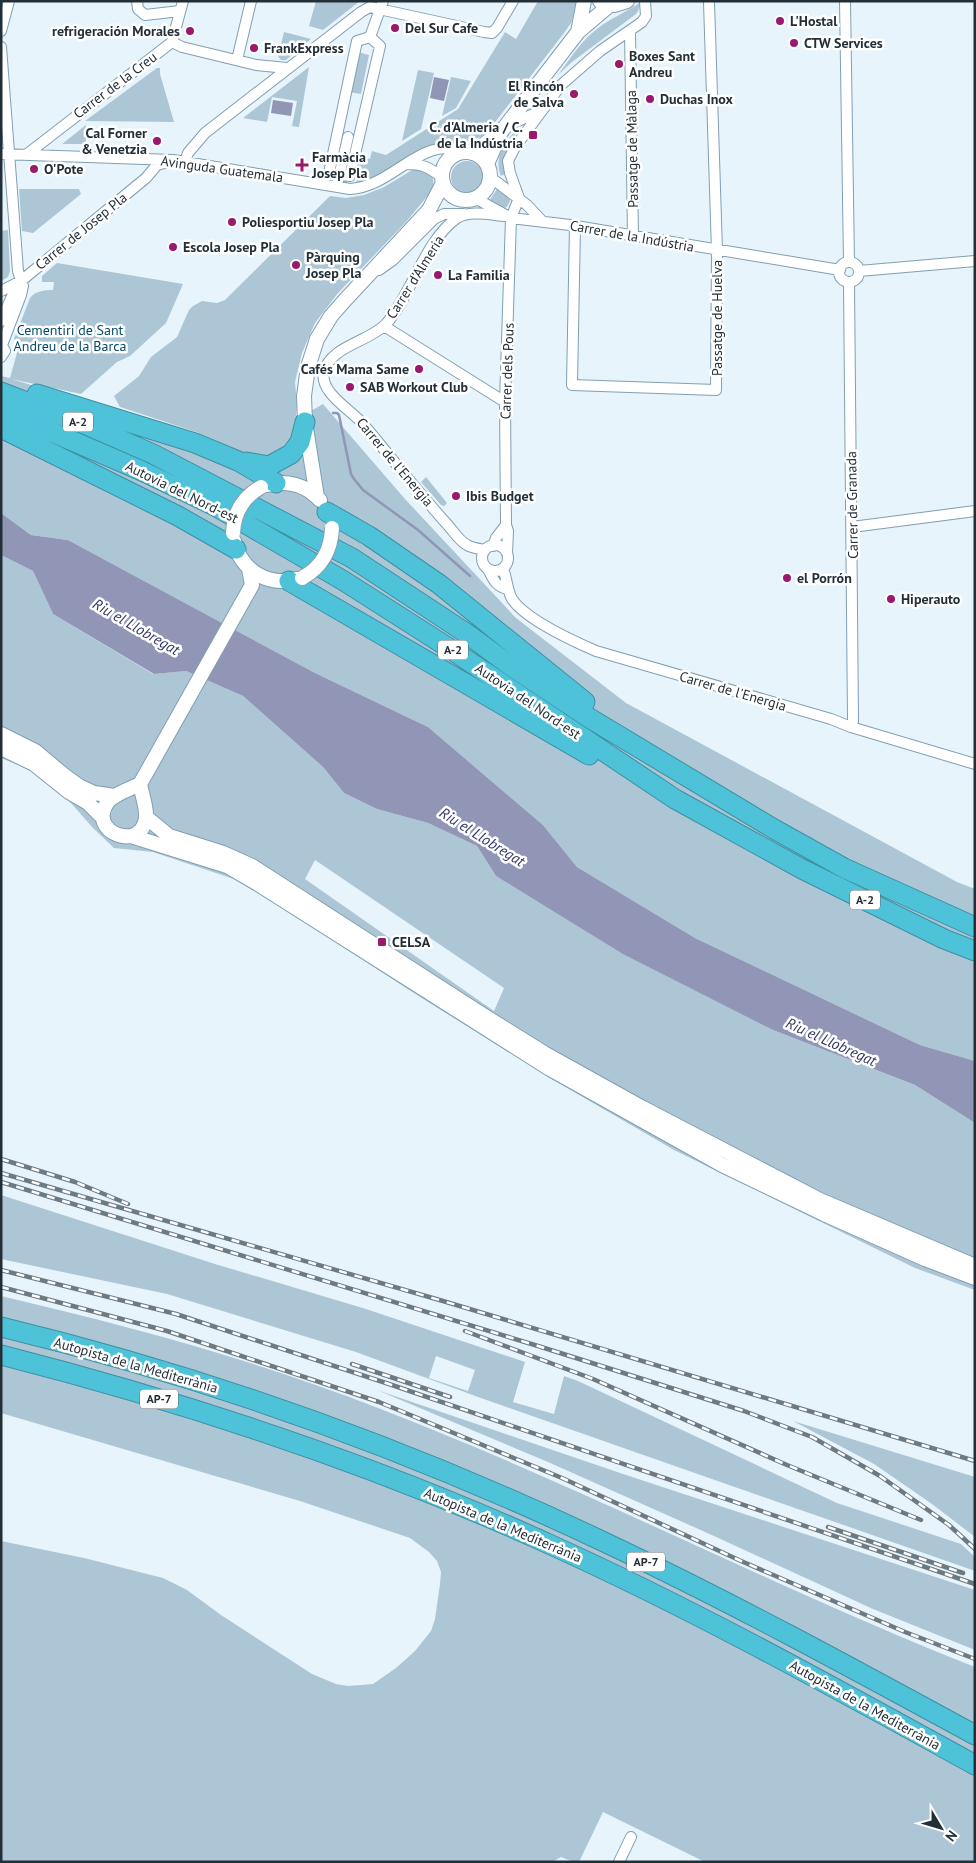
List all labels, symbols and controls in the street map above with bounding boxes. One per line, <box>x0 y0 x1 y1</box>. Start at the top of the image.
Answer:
place label: L'Hostal <box>790 12 838 30</box>
marker: L'Hostal <box>774 15 786 27</box>
place label: Del Sur Cafe <box>405 19 478 37</box>
place label: refrigeración Morales <box>52 22 180 40</box>
marker: Del Sur Cafe <box>389 22 401 34</box>
marker: refrigeración Morales <box>184 25 196 37</box>
place label: CTW Services <box>804 34 883 52</box>
marker: CTW Services <box>788 37 800 49</box>
place label: FrankExpress <box>264 39 344 57</box>
marker: FrankExpress <box>248 42 260 54</box>
place label: Boxes Sant Andreu <box>629 47 695 81</box>
street label: Carrer de la Creu <box>70 48 160 122</box>
marker: Boxes Sant Andreu <box>613 58 625 70</box>
place label: El Rincón de Salva <box>508 77 564 111</box>
marker: El Rincón de Salva <box>568 88 580 100</box>
street label: Passatge de Màlaga <box>622 90 642 208</box>
place label: Duchas Inox <box>660 90 733 108</box>
marker: Duchas Inox <box>644 93 656 105</box>
place label: C. d'Almeria / C. de la Indústria <box>429 118 523 152</box>
place label: Cal Forner & Venetzia <box>81 124 147 158</box>
marker: C. d'Almeria / C. de la Indústria <box>527 129 539 141</box>
marker: Cal Forner & Venetzia <box>151 135 163 147</box>
place label: Farmàcia Josep Pla <box>311 148 367 182</box>
street label: Avinguda Guatemala <box>160 152 284 186</box>
marker: Farmàcia Josep Pla <box>296 159 308 171</box>
place label: O'Pote <box>44 160 83 178</box>
marker: O'Pote <box>28 163 40 175</box>
street label: Carrer de Josep Pla <box>31 188 131 274</box>
place label: Poliesportiu Josep Pla <box>242 213 374 231</box>
marker: Poliesportiu Josep Pla <box>226 216 238 228</box>
street label: Carrer de la Indústria <box>568 216 696 256</box>
street label: Carrer d'Almeria <box>382 232 448 322</box>
place label: Escola Josep Pla <box>183 238 280 256</box>
marker: Escola Josep Pla <box>167 241 179 253</box>
place label: Pàrquing Josep Pla <box>305 248 361 282</box>
marker: Pàrquing Josep Pla <box>290 259 302 271</box>
street label: Passatge de Huelva <box>708 260 726 376</box>
place label: La Familia <box>448 266 510 284</box>
marker: La Familia <box>432 269 444 281</box>
park label: Cementiri de Sant Andreu de la Barca <box>14 321 126 355</box>
street label: Carrer dels Pous <box>496 322 518 420</box>
place label: Cafés Mama Same <box>301 360 409 378</box>
marker: Cafés Mama Same <box>413 363 425 375</box>
place label: SAB Workout Club <box>360 378 469 396</box>
marker: SAB Workout Club <box>344 381 356 393</box>
road number: A-2 <box>63 412 93 432</box>
street label: Carrer de l'Energia <box>353 414 437 510</box>
street label: Carrer de Granada <box>842 451 862 559</box>
street label: Autovia del Nord-est <box>123 457 242 527</box>
place label: Ibis Budget <box>466 487 534 505</box>
marker: Ibis Budget <box>450 490 462 502</box>
place label: el Porrón <box>797 569 852 587</box>
marker: el Porrón <box>781 572 793 584</box>
place label: Hiperauto <box>901 590 961 608</box>
marker: Hiperauto <box>885 593 897 605</box>
water label: Riu el Llobregat <box>90 594 184 660</box>
road number: A-2 <box>438 640 468 660</box>
street label: Autovia del Nord-est <box>472 659 584 743</box>
street label: Carrer de l'Energia <box>677 667 789 715</box>
water label: Riu el Llobregat <box>436 803 530 871</box>
road number: A-2 <box>850 890 880 910</box>
place label: CELSA <box>392 933 431 951</box>
marker: CELSA <box>376 936 388 948</box>
water label: Riu el Llobregat <box>783 1013 881 1070</box>
street label: Autopista de la Mediterrània <box>52 1333 220 1397</box>
road number: AP-7 <box>140 1390 178 1408</box>
street label: Autopista de la Mediterrània <box>421 1484 585 1566</box>
road number: AP-7 <box>627 1552 665 1571</box>
street label: Autopista de la Mediterrània <box>786 1656 944 1754</box>
north arrow <box>916 1803 966 1853</box>
text: N <box>941 1827 961 1845</box>

